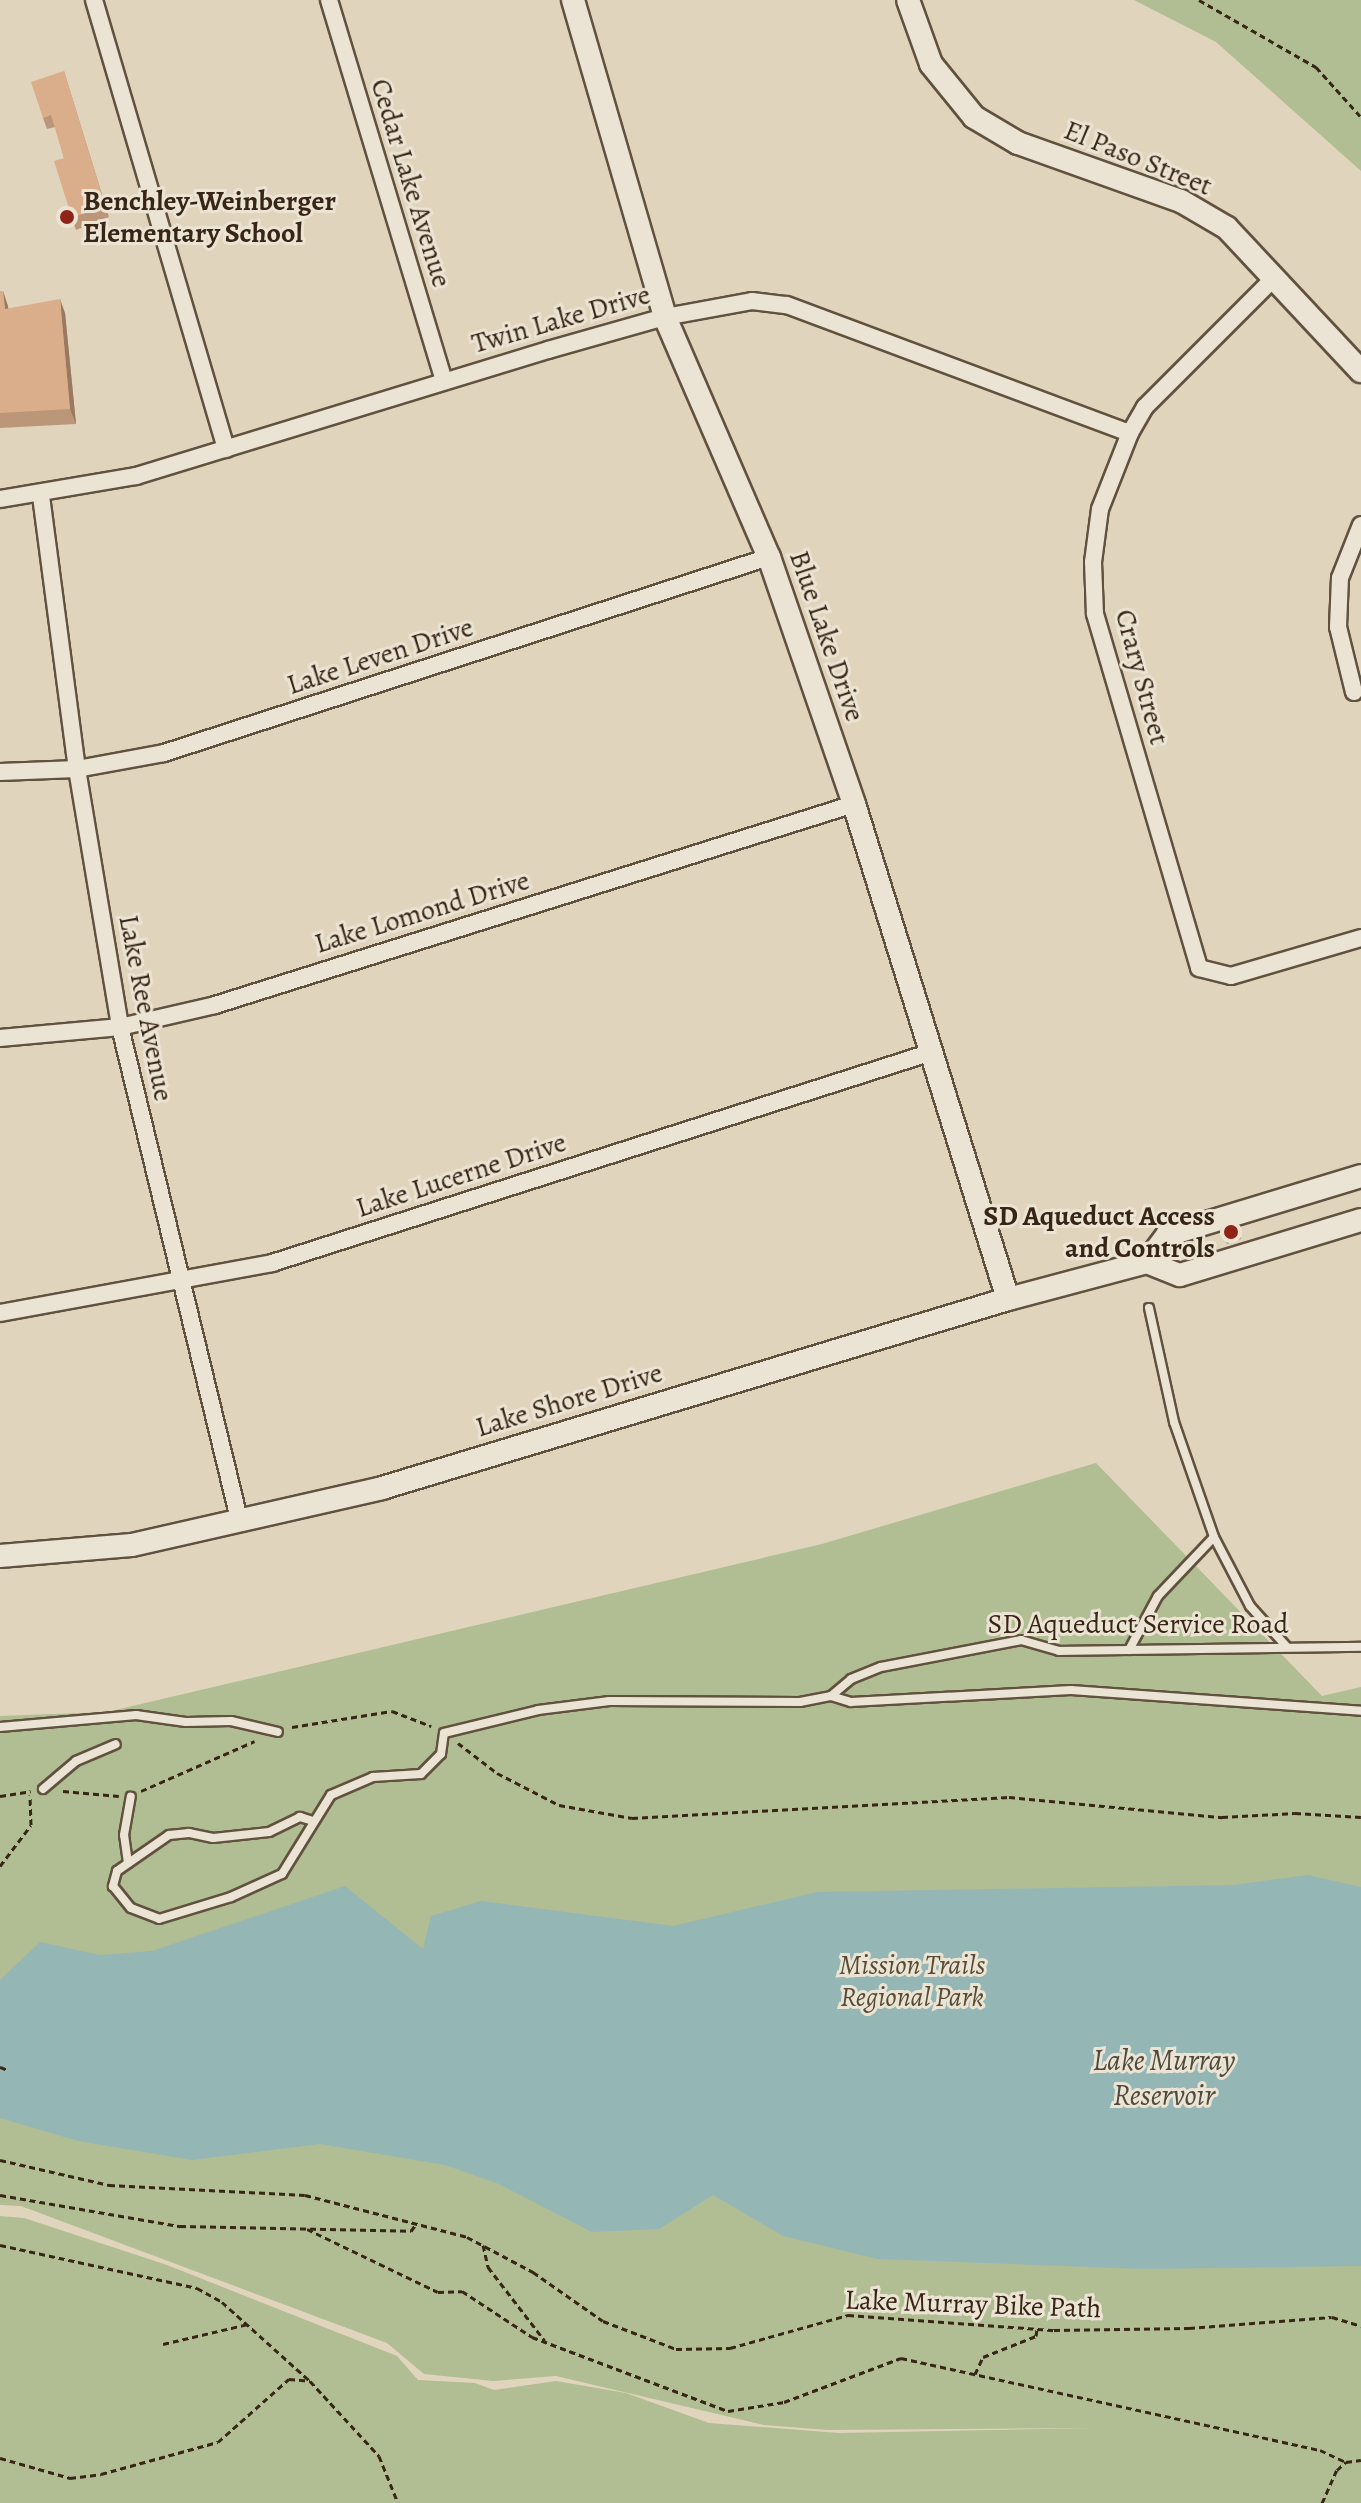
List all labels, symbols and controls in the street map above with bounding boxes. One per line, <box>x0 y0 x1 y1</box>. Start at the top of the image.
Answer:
street label: Cedar Lake Avenue <box>363 75 459 291</box>
street label: El Paso Street <box>1059 113 1217 203</box>
place label: Benchley-Weinberger Elementary School <box>83 184 336 250</box>
marker: Benchley-Weinberger Elementary School <box>58 208 76 226</box>
street label: Twin Lake Drive <box>468 277 654 361</box>
street label: Blue Lake Drive <box>782 546 872 726</box>
street label: Crary Street <box>1108 606 1176 748</box>
street label: Lake Leven Drive <box>283 610 477 702</box>
street label: Lake Lomond Drive <box>311 863 533 961</box>
street label: Lake Ree Avenue <box>111 912 181 1104</box>
street label: Lake Lucerne Drive <box>352 1125 570 1225</box>
place label: SD Aqueduct Access and Controls <box>983 1199 1215 1265</box>
marker: SD Aqueduct Access and Controls <box>1222 1223 1240 1241</box>
street label: Lake Shore Drive <box>472 1356 666 1444</box>
street label: SD Aqueduct Service Road <box>987 1607 1289 1641</box>
park label: Mission Trails Regional Park <box>839 1948 985 2014</box>
water label: Lake Murray Reservoir <box>1093 2042 1235 2112</box>
street label: Lake Murray Bike Path <box>844 2283 1102 2325</box>

